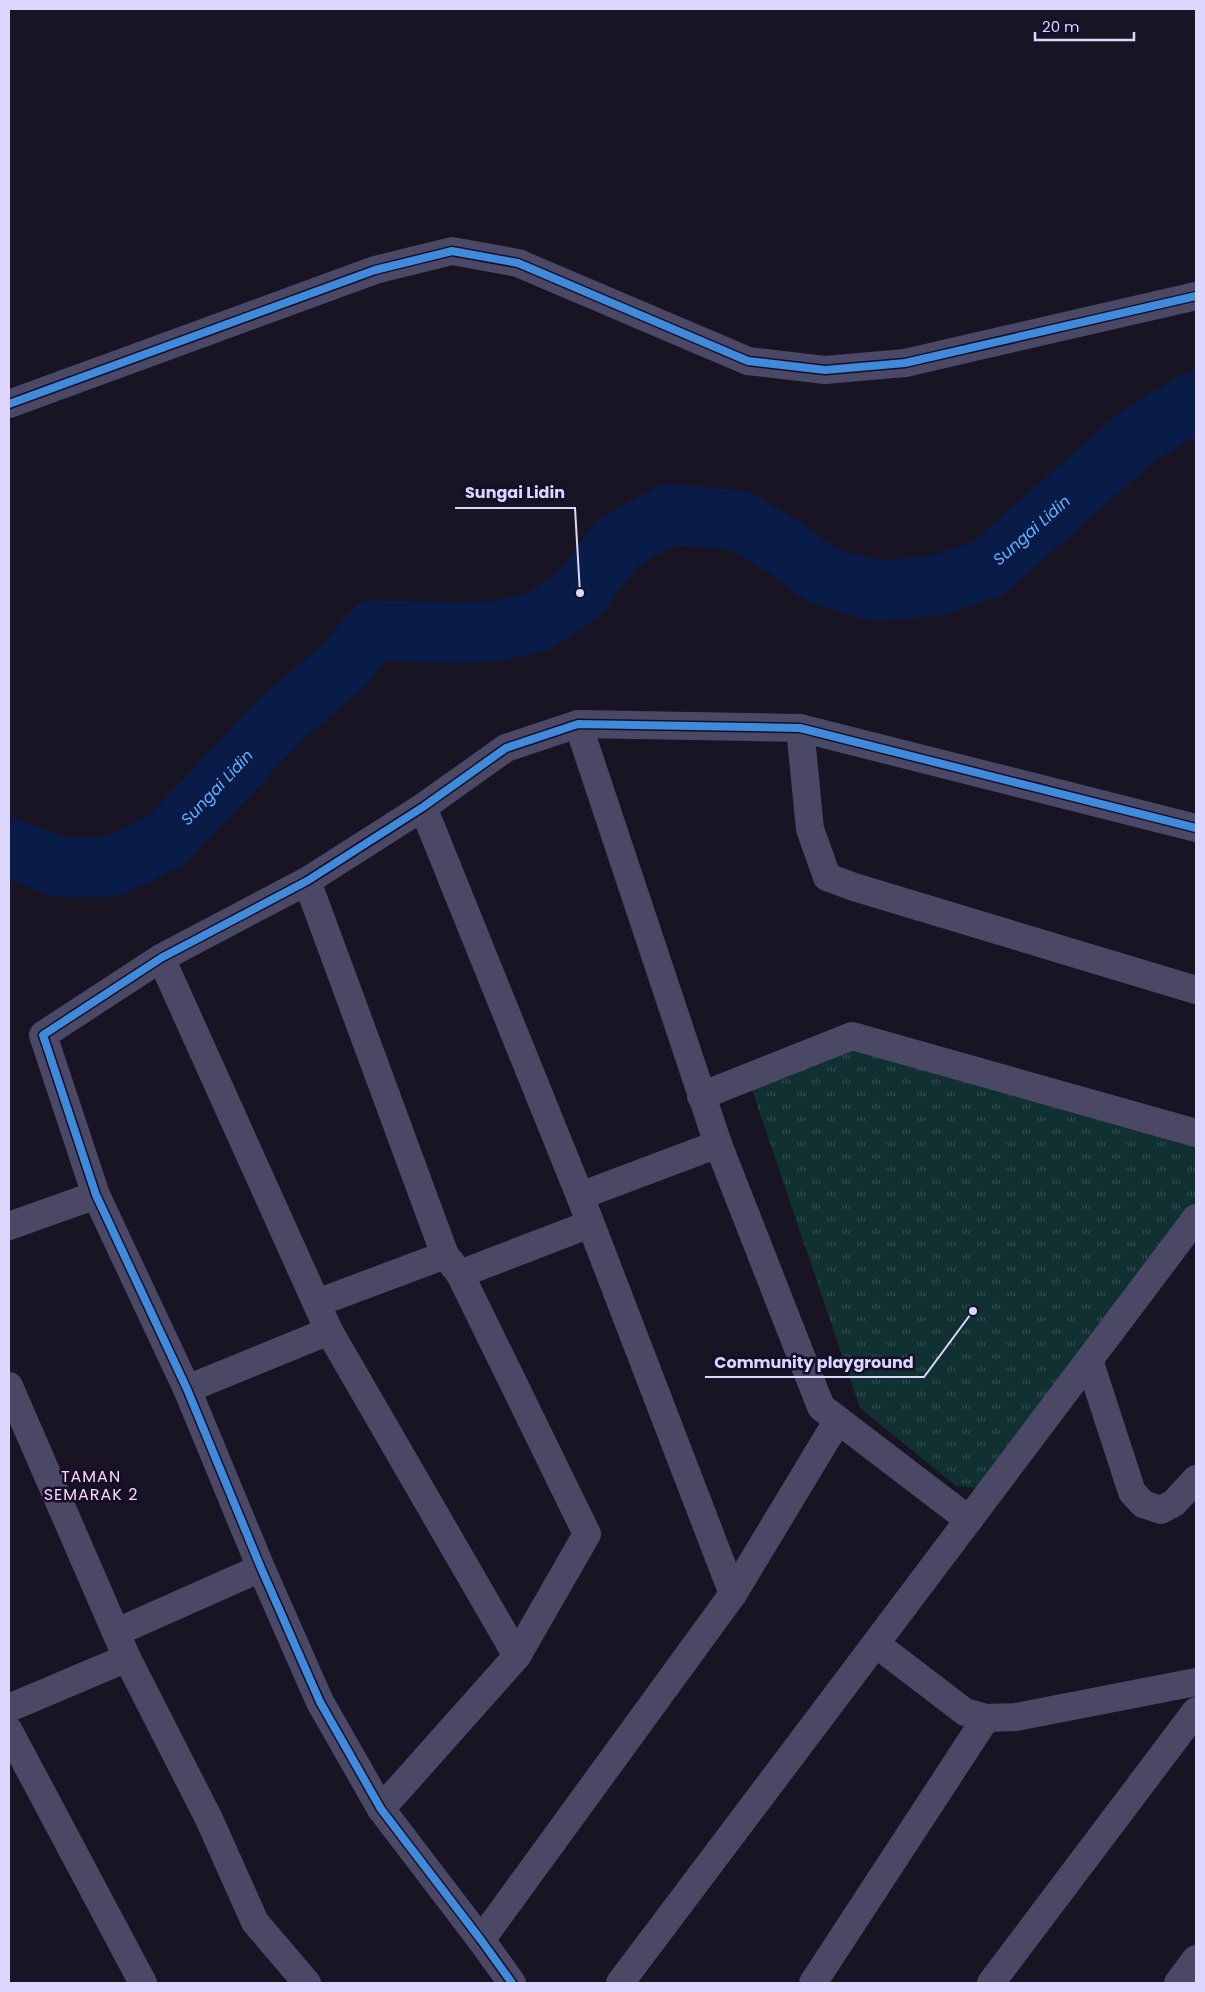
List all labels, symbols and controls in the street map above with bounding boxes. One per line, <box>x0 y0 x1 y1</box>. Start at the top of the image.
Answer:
scale bar <box>1035 10 1134 42</box>
text: 20 m <box>1042 16 1080 37</box>
callout: Sungai Lidin <box>455 477 575 508</box>
text: Sungai Lidin <box>465 481 565 504</box>
water label: Sungai Lidin <box>988 490 1075 570</box>
water label: Sungai Lidin <box>175 744 258 830</box>
callout: Community playground <box>705 1346 924 1377</box>
text: Community playground <box>714 1351 914 1374</box>
district label: TAMAN SEMARAK 2 <box>44 1465 138 1506</box>

